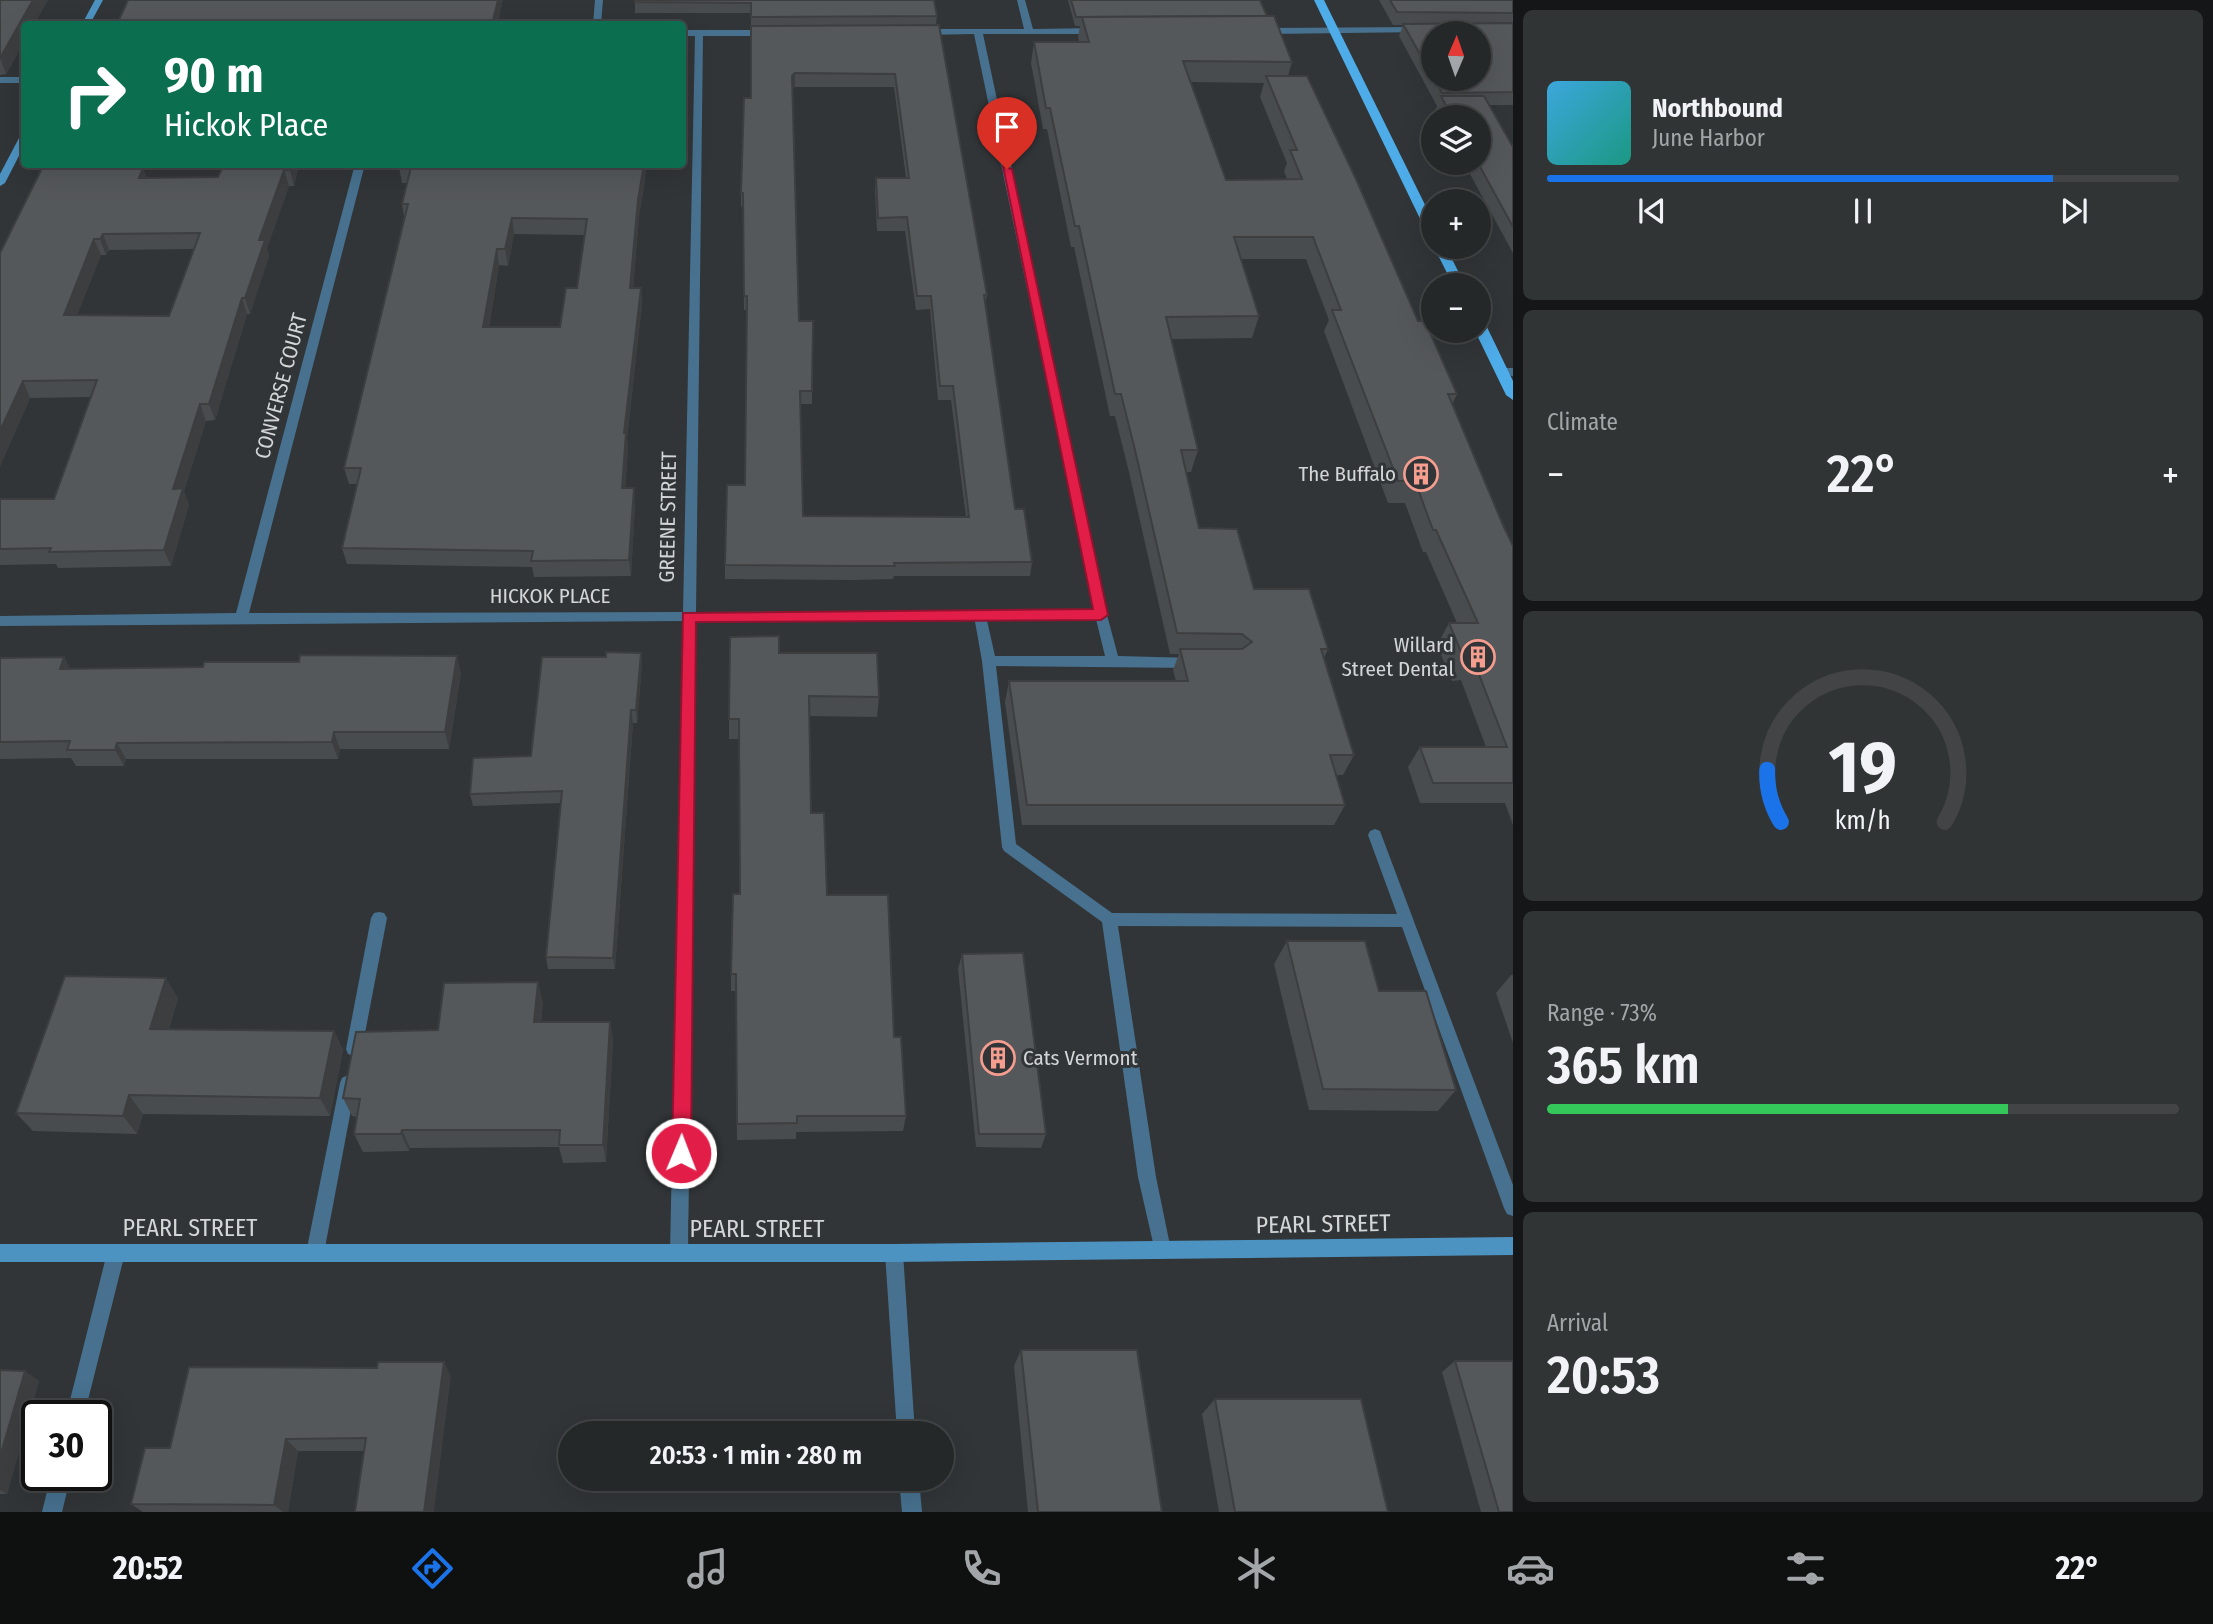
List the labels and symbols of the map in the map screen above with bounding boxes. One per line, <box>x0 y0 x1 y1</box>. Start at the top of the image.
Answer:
north arrow <box>1421 21 1491 91</box>
pin <box>977 97 1037 169</box>
street label: CONVERSE COURT <box>249 310 313 462</box>
street label: GREENE STREET <box>654 451 682 583</box>
building icon: The Buffalo <box>1402 455 1440 493</box>
place label: The Buffalo <box>1298 461 1396 487</box>
street label: HICKOK PLACE <box>490 583 610 609</box>
place label: Willard Street Dental <box>1341 632 1454 682</box>
building icon: Willard Street Dental <box>1459 638 1497 676</box>
building icon: Cats Vermont <box>979 1039 1017 1077</box>
place label: Cats Vermont <box>1023 1045 1138 1071</box>
position arrow <box>644 1116 718 1190</box>
street label: PEARL STREET <box>1255 1209 1391 1239</box>
street label: PEARL STREET <box>123 1214 257 1242</box>
street label: PEARL STREET <box>690 1215 824 1243</box>
speed limit sign: 30 <box>21 1400 112 1491</box>

